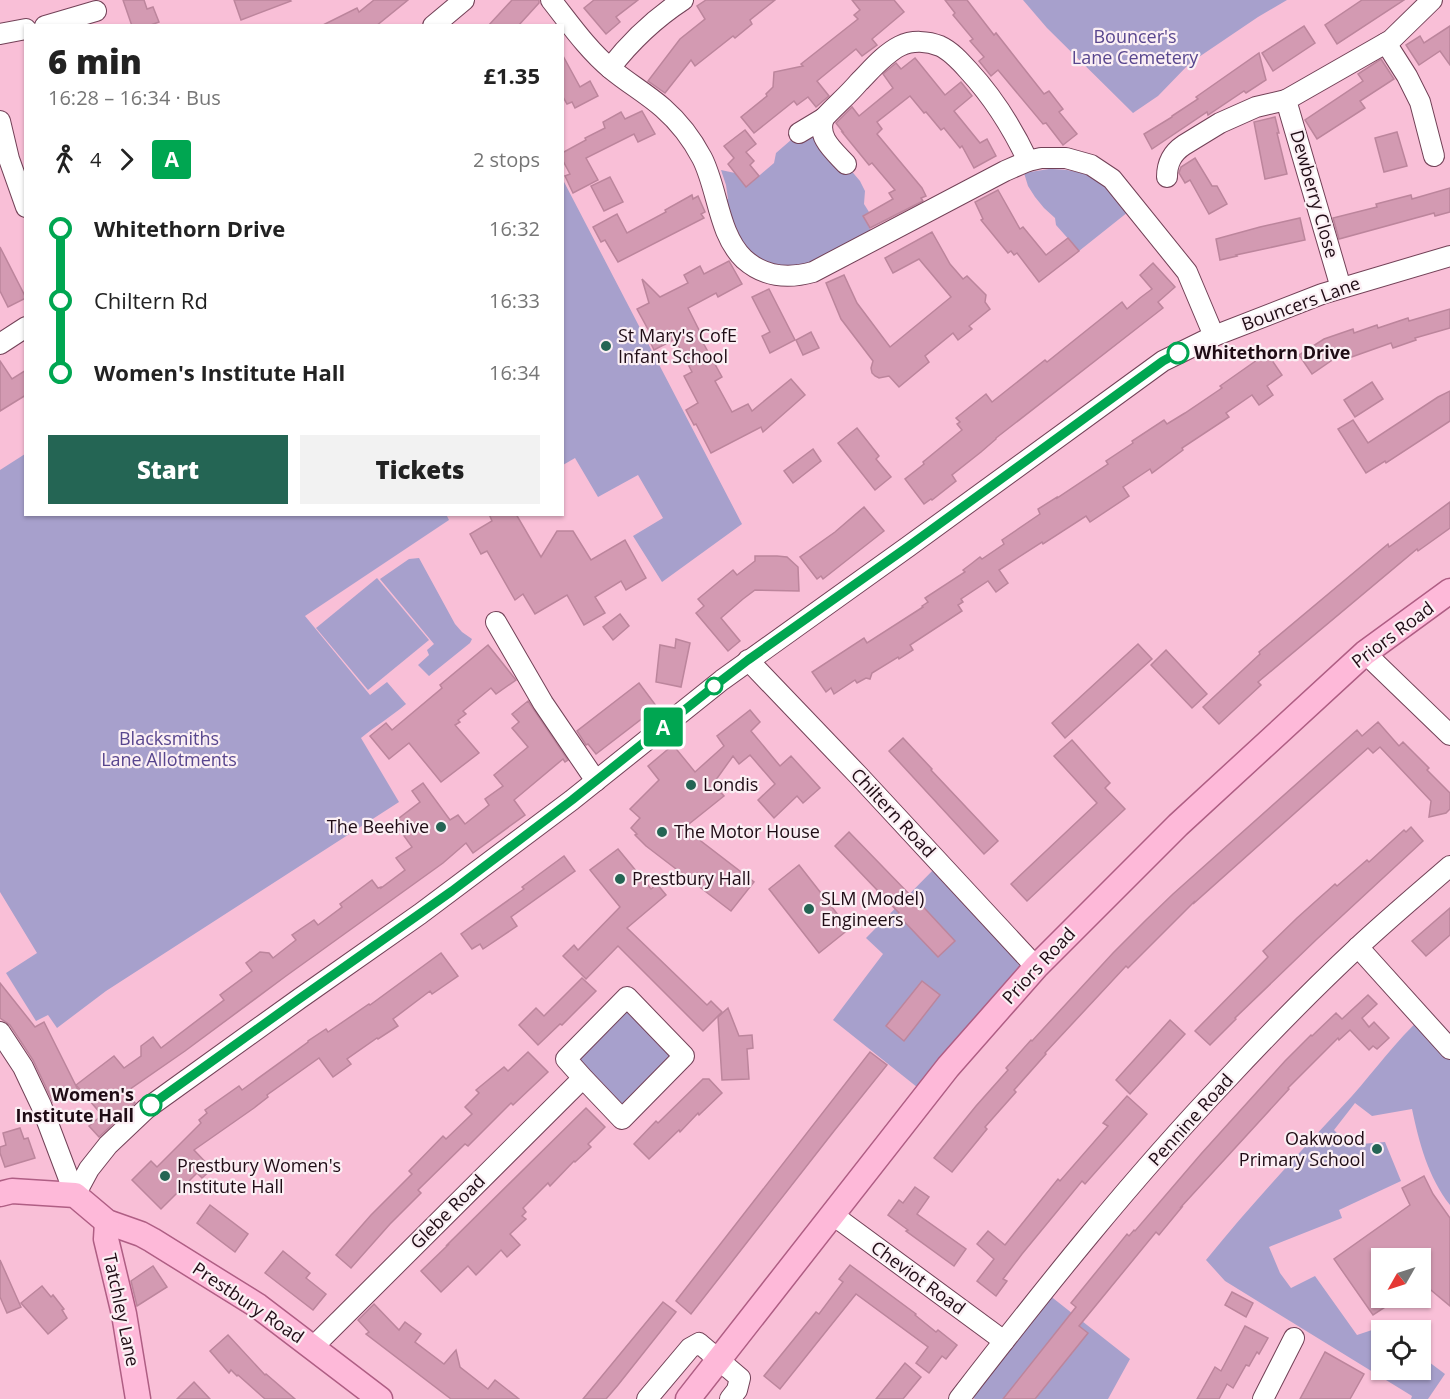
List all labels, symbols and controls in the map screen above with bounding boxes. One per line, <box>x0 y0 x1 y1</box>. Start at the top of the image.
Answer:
park label: Bouncer's Lane Cemetery <box>1072 24 1199 69</box>
text: 6 min <box>48 39 142 84</box>
text: £1.35 <box>483 60 540 90</box>
text: 16:28 – 16:34 · Bus <box>48 84 221 111</box>
street label: Dewberry Close <box>1285 127 1345 260</box>
icon: walk <box>48 143 81 176</box>
icon: forward <box>110 143 143 176</box>
text: A <box>164 145 179 173</box>
text: 4 <box>90 146 101 173</box>
text: 2 stops <box>473 146 540 173</box>
text: Whitethorn Drive <box>94 213 285 243</box>
text: 16:32 <box>489 215 540 242</box>
street label: Bouncers Lane <box>1238 271 1363 336</box>
text: Chiltern Rd <box>94 285 208 315</box>
text: 16:33 <box>489 287 540 314</box>
place label: St Mary's CofE Infant School <box>618 323 737 368</box>
marker: St Mary's CofE Infant School <box>599 339 613 353</box>
place label: Whitethorn Drive <box>1194 340 1351 364</box>
marker: Whitethorn Drive <box>1167 342 1189 364</box>
text: Women's Institute Hall <box>94 357 345 387</box>
text: 16:34 <box>489 359 540 386</box>
button: Start <box>48 435 288 504</box>
button: Tickets <box>300 435 540 504</box>
street label: Priors Road <box>1346 595 1438 673</box>
unlabelled marker <box>705 677 723 695</box>
line badge: A <box>644 708 682 746</box>
text: A <box>656 713 670 741</box>
park label: Blacksmiths Lane Allotments <box>101 726 237 771</box>
street label: Chiltern Road <box>846 762 941 862</box>
place label: Londis <box>703 772 758 796</box>
marker: Londis <box>684 778 698 792</box>
place label: The Beehive <box>327 814 429 838</box>
place label: The Motor House <box>674 819 820 843</box>
marker: The Beehive <box>434 820 448 834</box>
marker: The Motor House <box>655 825 669 839</box>
place label: Prestbury Hall <box>632 866 751 890</box>
marker: Prestbury Hall <box>613 872 627 886</box>
place label: SLM (Model) Engineers <box>821 886 924 931</box>
marker: SLM (Model) Engineers <box>802 902 816 916</box>
street label: Priors Road <box>996 922 1080 1009</box>
street label: Pennine Road <box>1142 1068 1238 1171</box>
place label: Women's Institute Hall <box>16 1082 134 1127</box>
marker: Women's Institute Hall <box>140 1094 162 1116</box>
place label: Oakwood Primary School <box>1239 1126 1365 1171</box>
marker: Oakwood Primary School <box>1370 1142 1384 1156</box>
place label: Prestbury Women's Institute Hall <box>177 1153 341 1198</box>
marker: Prestbury Women's Institute Hall <box>158 1169 172 1183</box>
street label: Glebe Road <box>405 1169 490 1254</box>
street label: Cheviot Road <box>867 1235 971 1319</box>
north arrow <box>1371 1248 1431 1308</box>
map controls <box>1371 1248 1431 1380</box>
street label: Tatchley Lane <box>98 1251 146 1368</box>
street label: Prestbury Road <box>188 1256 309 1348</box>
button: locate <box>1371 1320 1431 1380</box>

